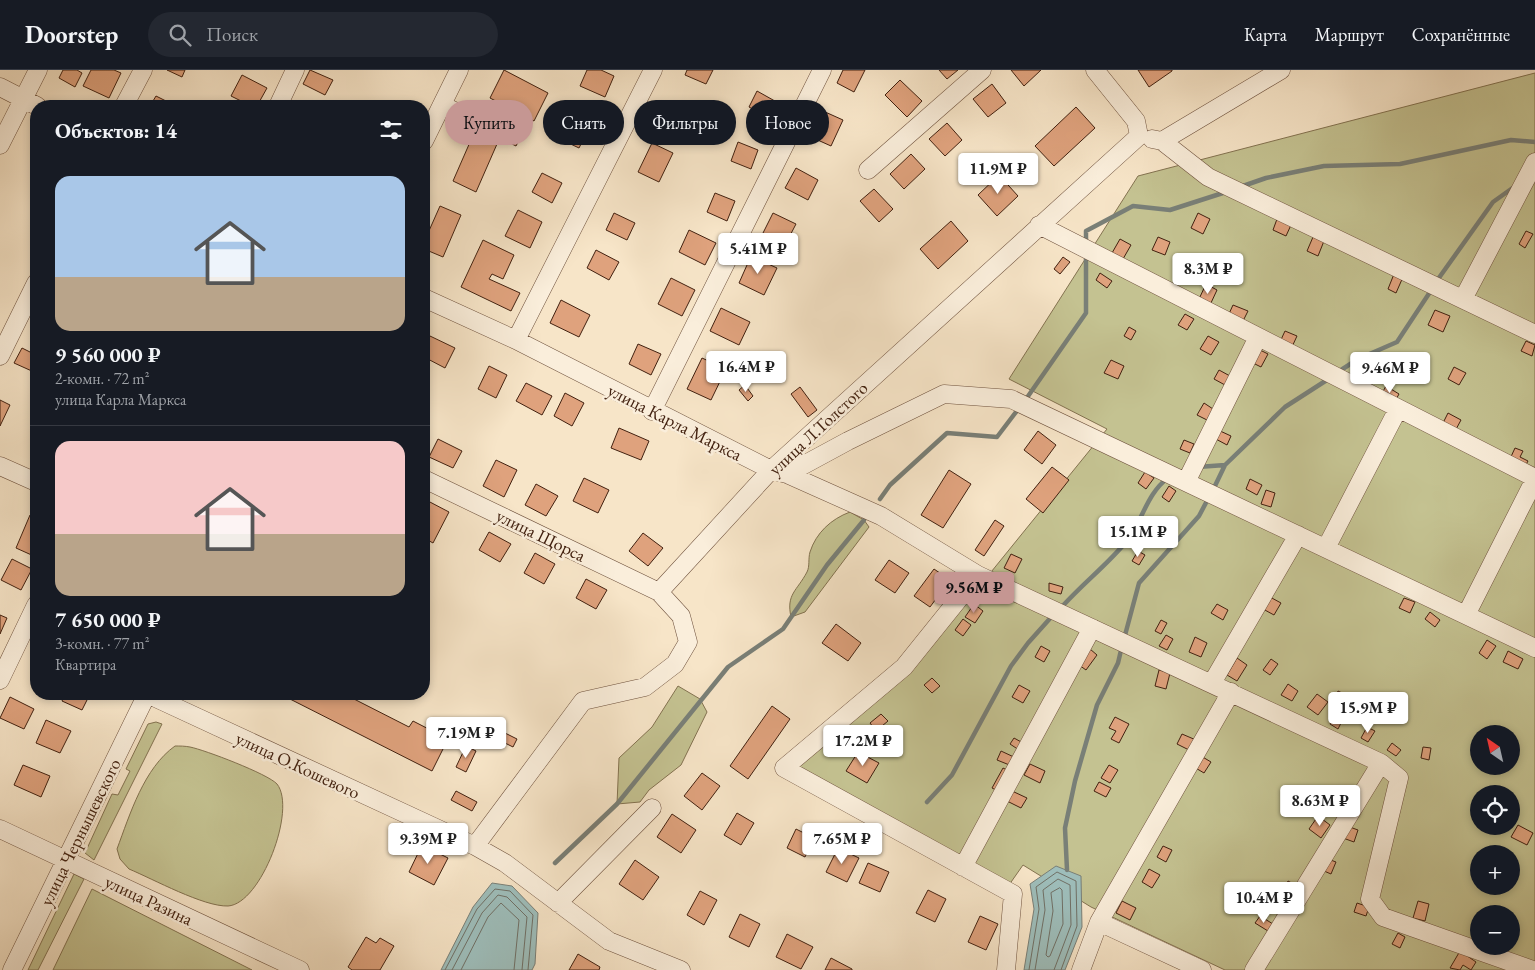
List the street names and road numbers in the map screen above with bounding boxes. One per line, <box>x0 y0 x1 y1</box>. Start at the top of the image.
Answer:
street label: улица Л.Толстого <box>764 376 872 480</box>
street label: улица Карла Маркса <box>604 378 747 466</box>
street label: улица Щорса <box>492 503 590 567</box>
street label: улица О.Кошевого <box>232 726 364 804</box>
street label: улица Чернышевского <box>34 754 126 909</box>
street label: улица Разина <box>101 870 197 931</box>

